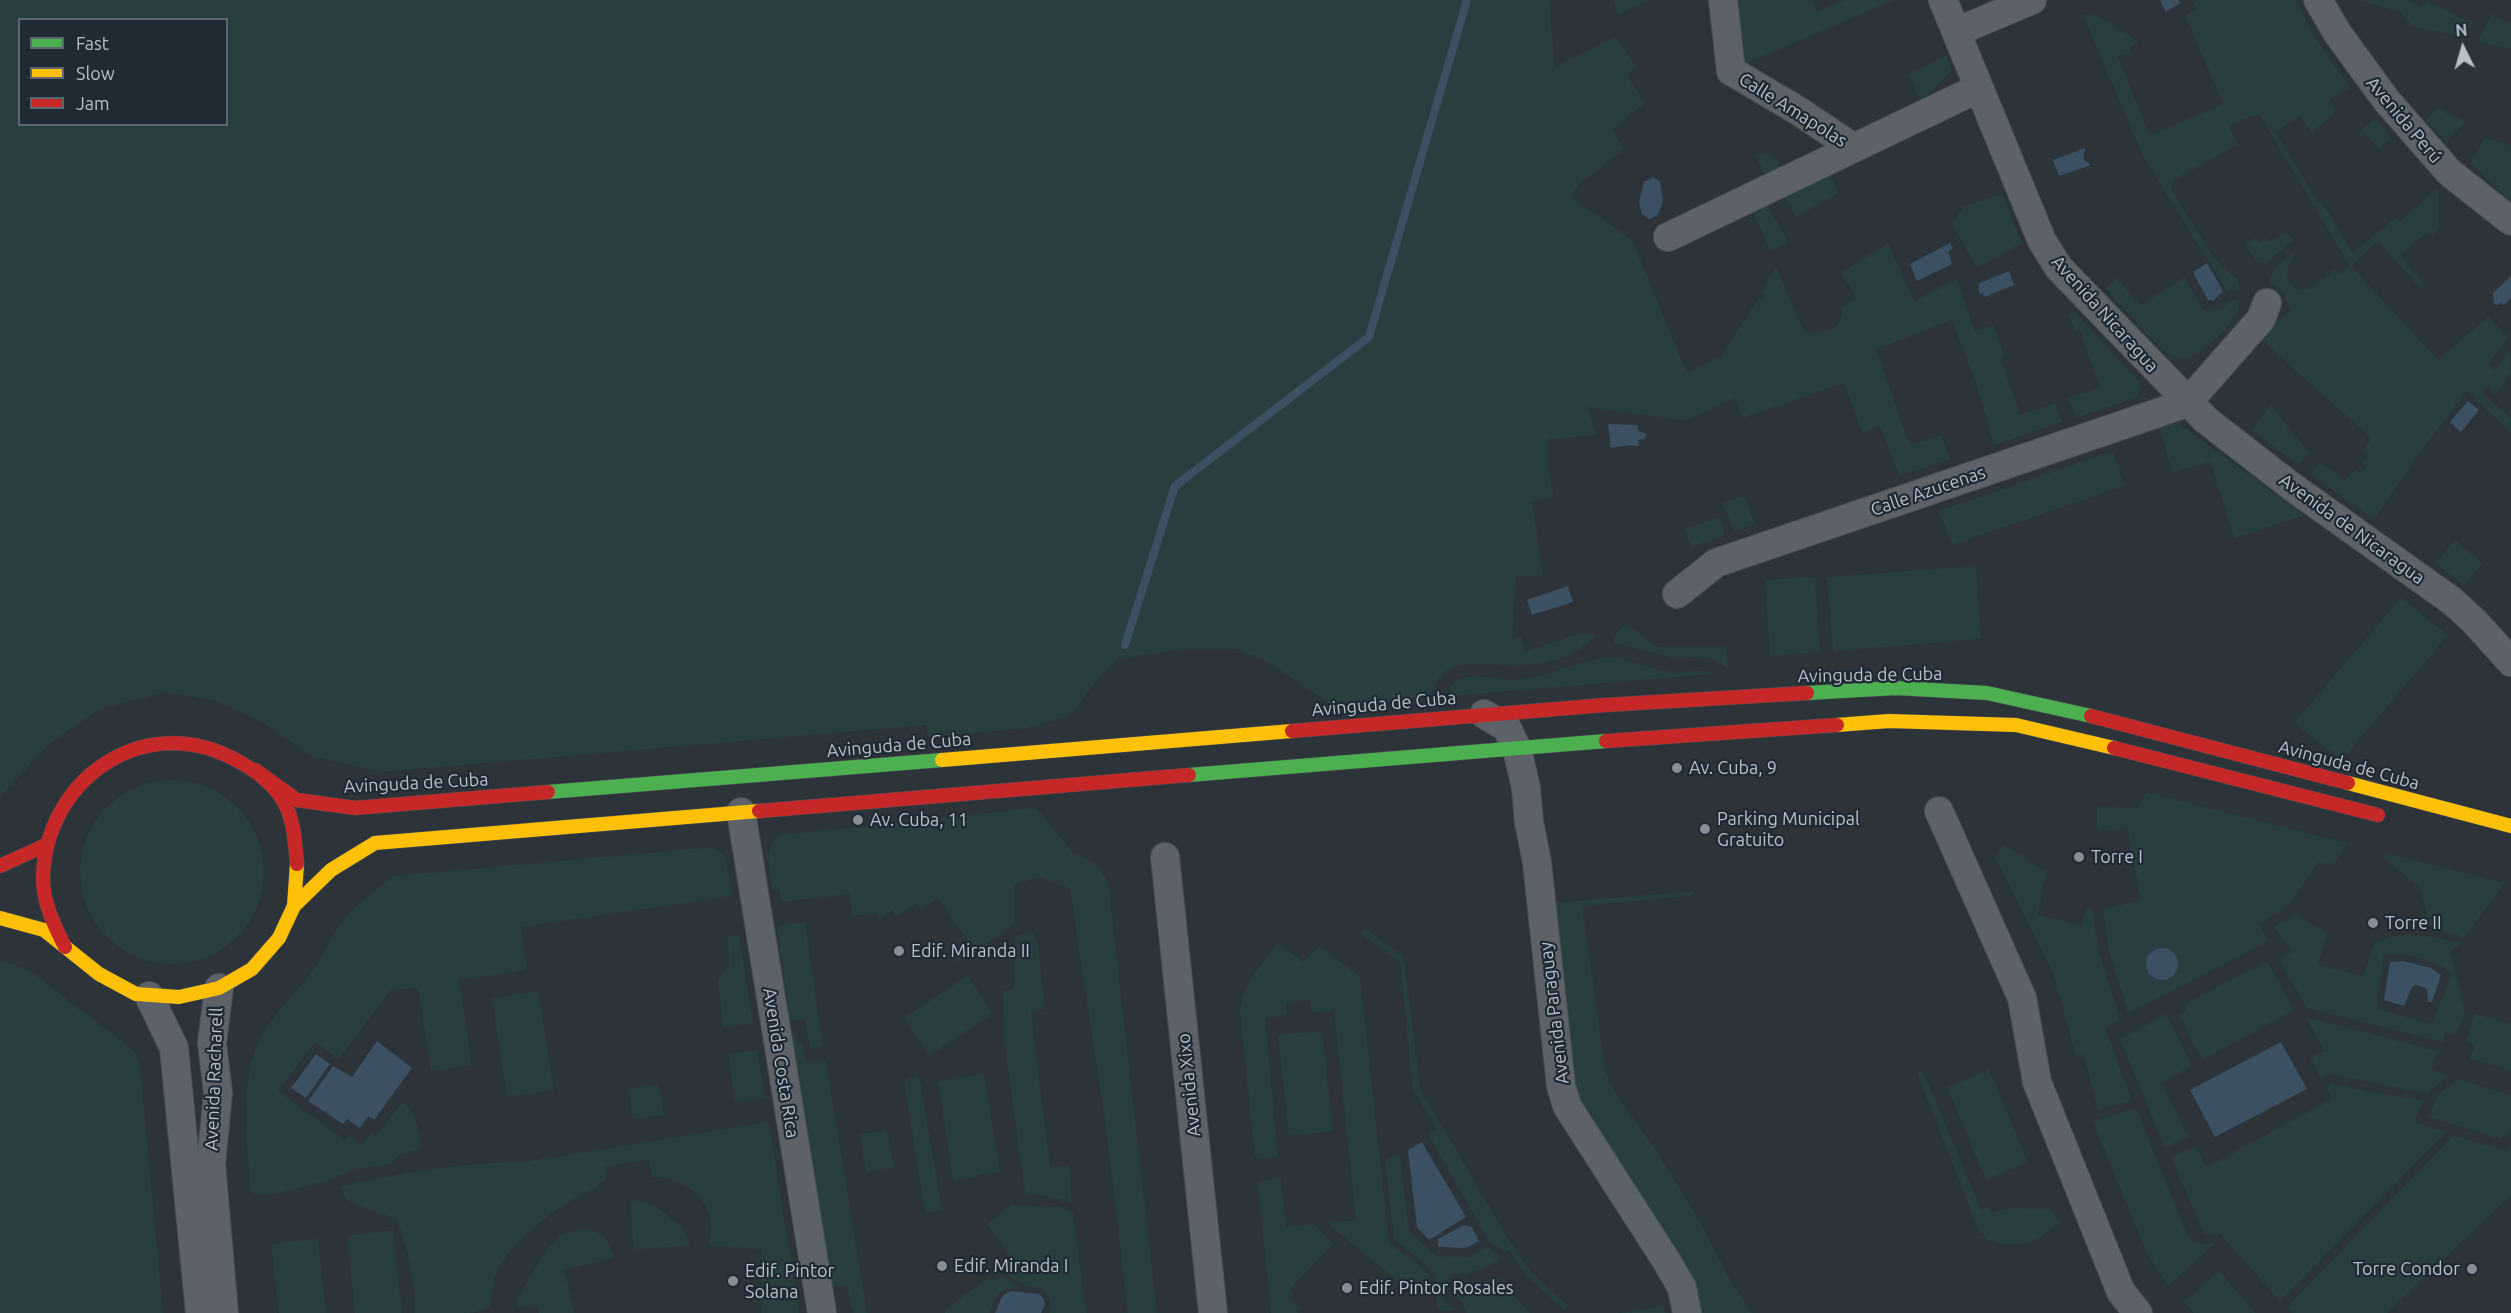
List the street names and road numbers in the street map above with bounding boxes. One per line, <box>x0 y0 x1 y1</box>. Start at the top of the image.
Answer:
street label: Calle Amapolas <box>1735 68 1851 152</box>
street label: Avenida Perú <box>2362 72 2446 168</box>
street label: Avenida Nicaragua <box>2047 251 2163 377</box>
street label: Calle Azucenas <box>1868 461 1988 521</box>
street label: Avenida de Nicaragua <box>2275 469 2429 589</box>
street label: Avinguda de Cuba <box>1797 663 1943 687</box>
street label: Avinguda de Cuba <box>1311 687 1457 721</box>
street label: Avinguda de Cuba <box>826 728 972 762</box>
street label: Avinguda de Cuba <box>2276 736 2422 794</box>
street label: Avinguda de Cuba <box>343 768 489 798</box>
street label: Avenida Paraguay <box>1535 941 1573 1085</box>
street label: Avenida Costa Rica <box>758 986 804 1140</box>
street label: Avenida Racharell <box>201 1007 227 1151</box>
street label: Avenida Xixo <box>1173 1032 1205 1138</box>

